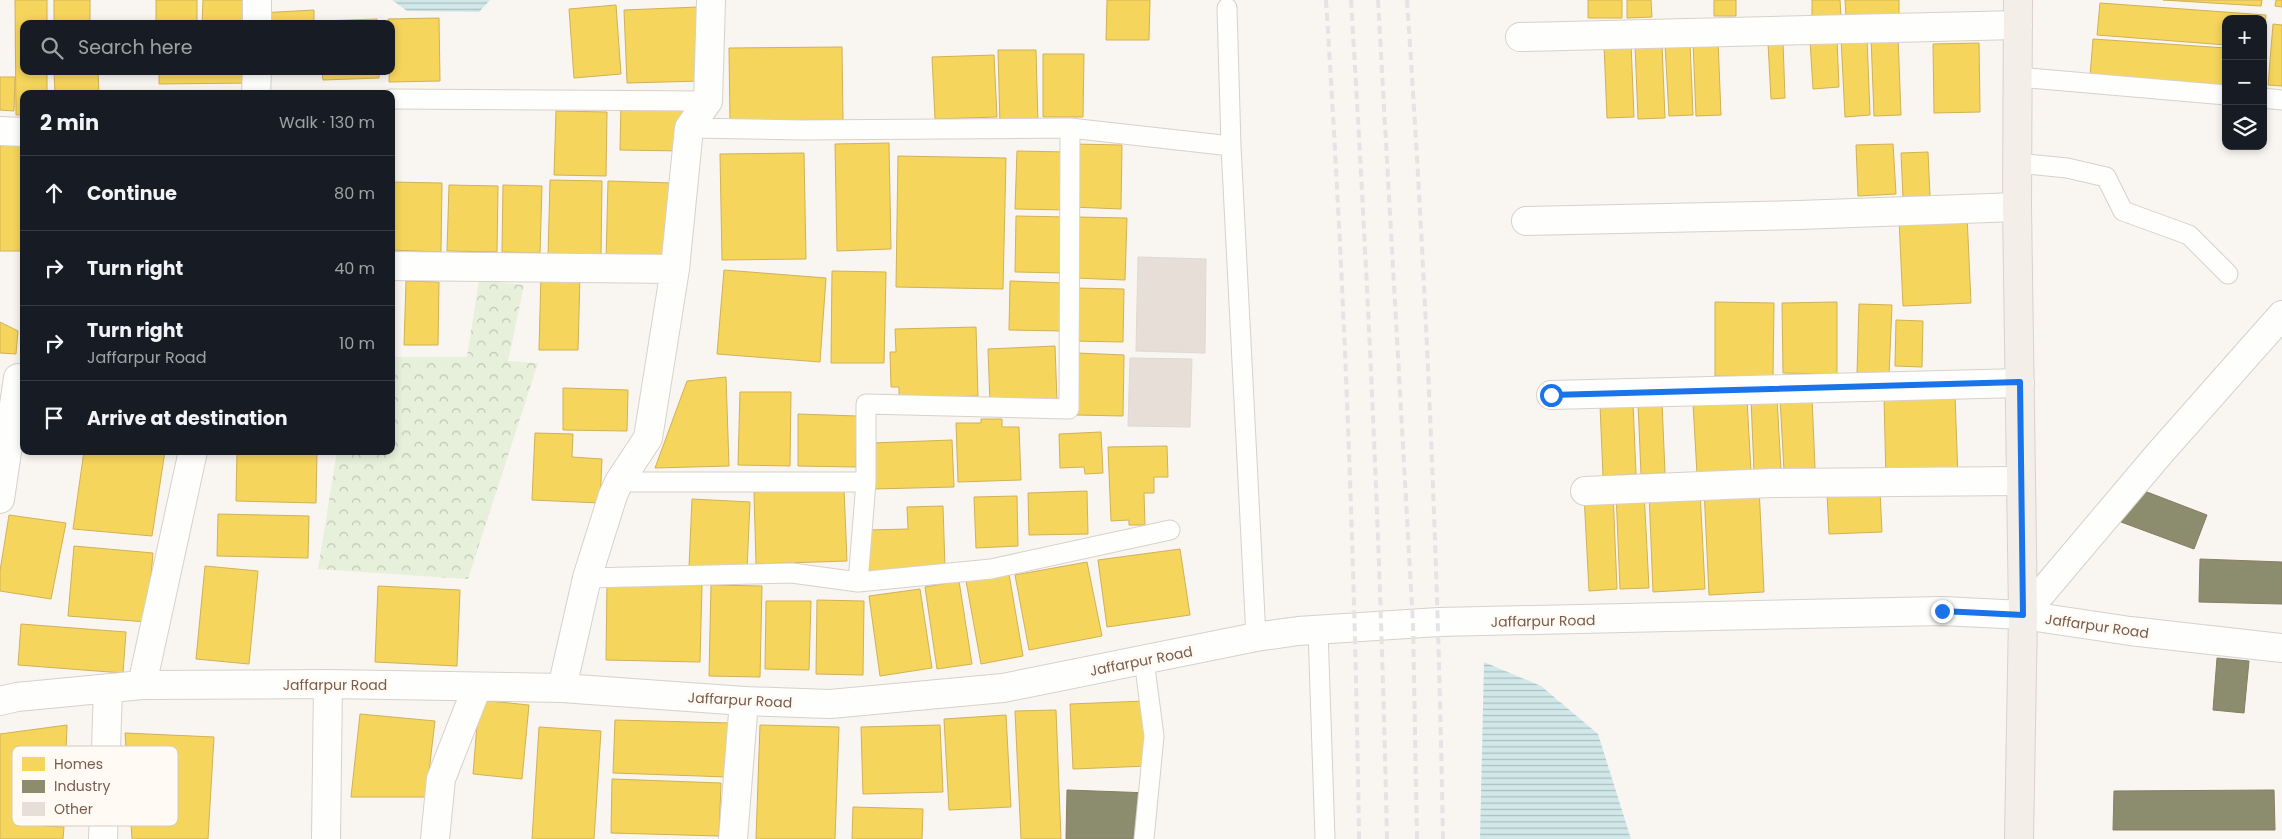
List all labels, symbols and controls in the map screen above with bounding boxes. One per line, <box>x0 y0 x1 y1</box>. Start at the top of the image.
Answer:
map controls <box>2222 15 2267 150</box>
button: + <box>2222 15 2267 60</box>
search box <box>20 20 395 75</box>
icon: search <box>38 34 66 62</box>
text: Search here <box>78 34 192 61</box>
button: − <box>2222 60 2267 105</box>
button: layers <box>2222 105 2267 150</box>
text: 2 min <box>40 108 99 137</box>
text: Walk · 130 m <box>279 111 375 134</box>
icon: ahead <box>40 179 68 207</box>
text: Continue <box>87 180 177 207</box>
text: 80 m <box>334 182 375 205</box>
icon: right <box>40 254 68 282</box>
text: Turn right <box>87 255 183 282</box>
text: 40 m <box>334 257 375 280</box>
text: Turn right <box>87 317 183 344</box>
icon: right <box>40 329 68 357</box>
text: 10 m <box>339 332 375 355</box>
text: Jaffarpur Road <box>87 346 207 369</box>
route start <box>1540 384 1563 407</box>
icon: arrive <box>40 404 68 432</box>
text: Arrive at destination <box>87 405 288 432</box>
route end <box>1931 600 1954 623</box>
street label: Jaffarpur Road <box>2044 609 2150 643</box>
street label: Jaffarpur Road <box>1491 610 1595 632</box>
street label: Jaffarpur Road <box>1088 641 1194 681</box>
street label: Jaffarpur Road <box>283 675 387 695</box>
street label: Jaffarpur Road <box>687 687 793 713</box>
legend <box>12 746 178 826</box>
text: Homes <box>54 754 103 774</box>
text: Industry <box>54 776 110 796</box>
text: Other <box>54 799 93 819</box>

